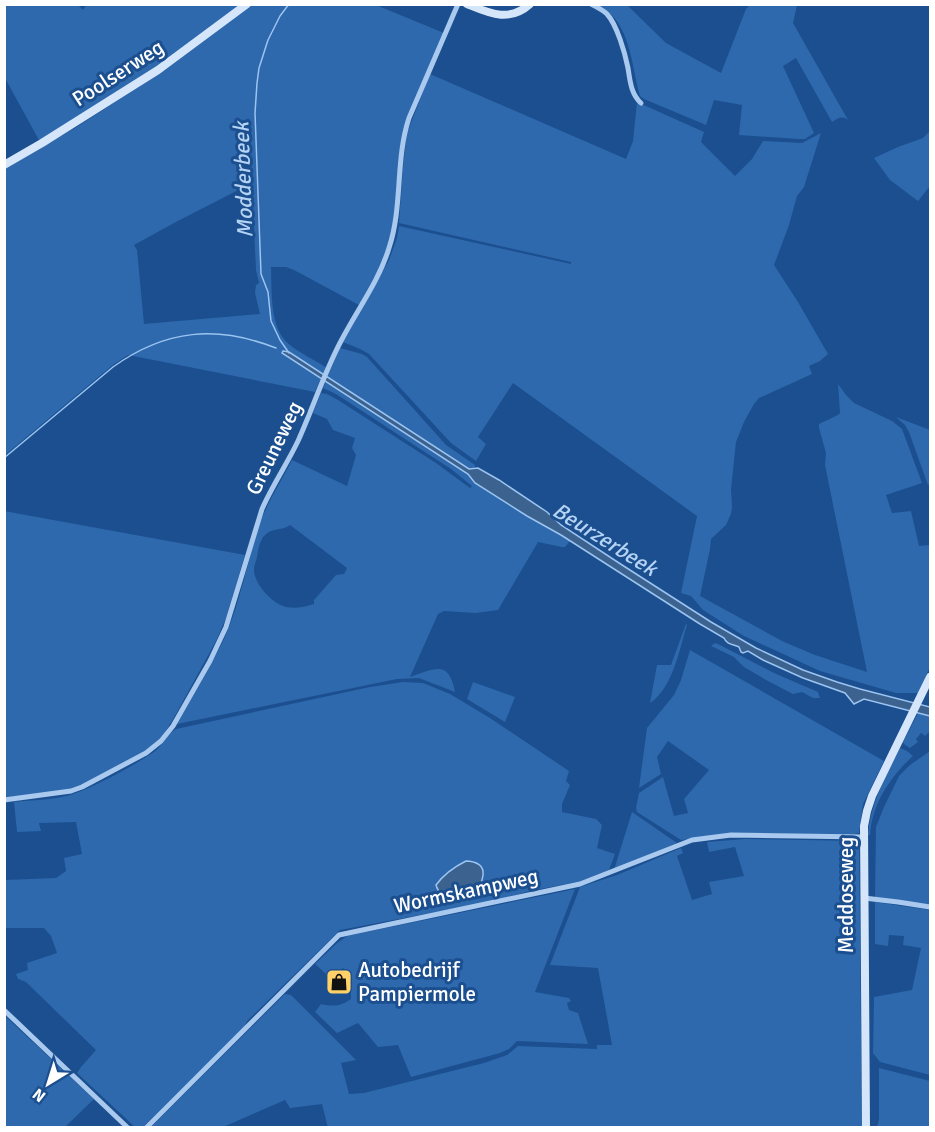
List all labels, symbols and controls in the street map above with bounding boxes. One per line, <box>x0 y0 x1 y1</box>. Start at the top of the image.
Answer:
street label: Poolserweg <box>67 34 169 112</box>
water label: Modderbeek <box>227 119 259 239</box>
street label: Greuneweg <box>240 397 308 499</box>
water label: Beurzerbeek <box>548 496 664 583</box>
street label: Meddoseweg <box>833 837 859 953</box>
street label: Wormskampweg <box>391 863 541 919</box>
place label: Autobedrijf Pampiermole <box>358 957 476 1007</box>
shop icon: Autobedrijf Pampiermole <box>324 967 354 997</box>
north arrow <box>18 1054 78 1114</box>
text: N <box>29 1084 50 1106</box>

